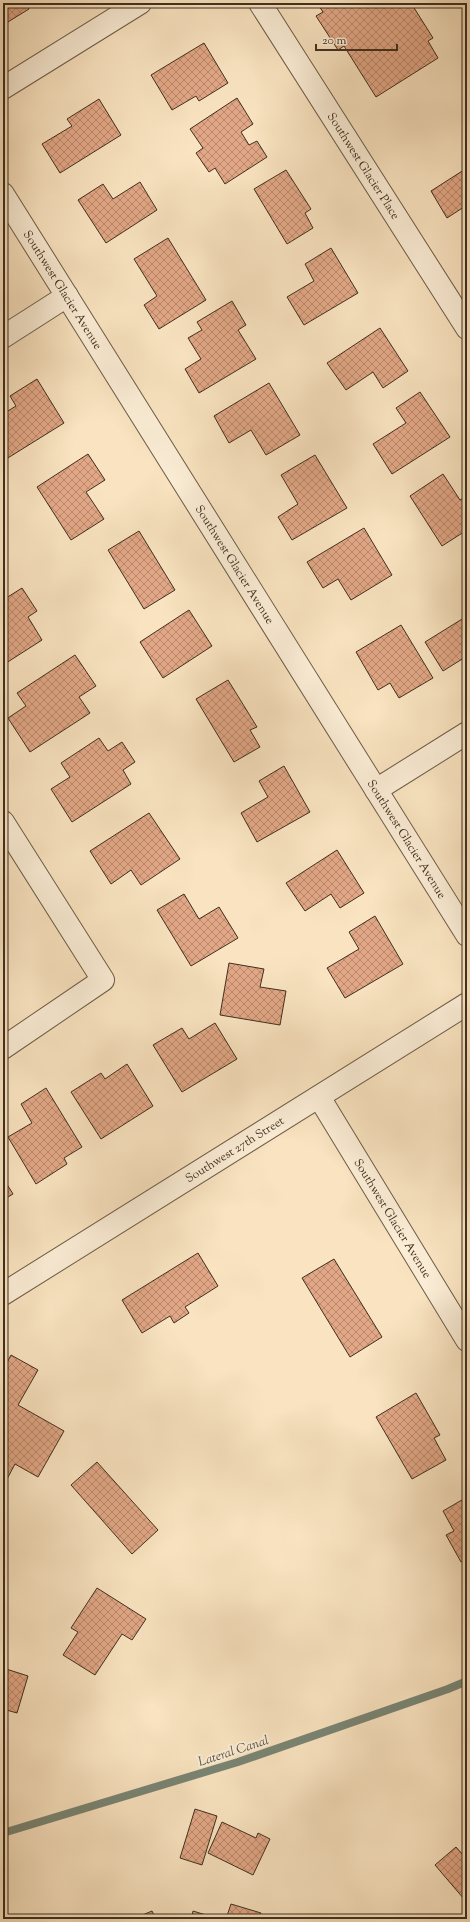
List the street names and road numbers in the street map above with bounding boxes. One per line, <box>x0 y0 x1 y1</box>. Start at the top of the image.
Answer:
street label: Southwest Glacier Place <box>322 109 404 224</box>
street label: Southwest Glacier Avenue <box>18 227 106 354</box>
street label: Southwest Glacier Avenue <box>190 502 278 628</box>
street label: Southwest Glacier Avenue <box>362 776 450 903</box>
street label: Southwest 27th Street <box>182 1112 288 1188</box>
street label: Southwest Glacier Avenue <box>349 1155 436 1283</box>

